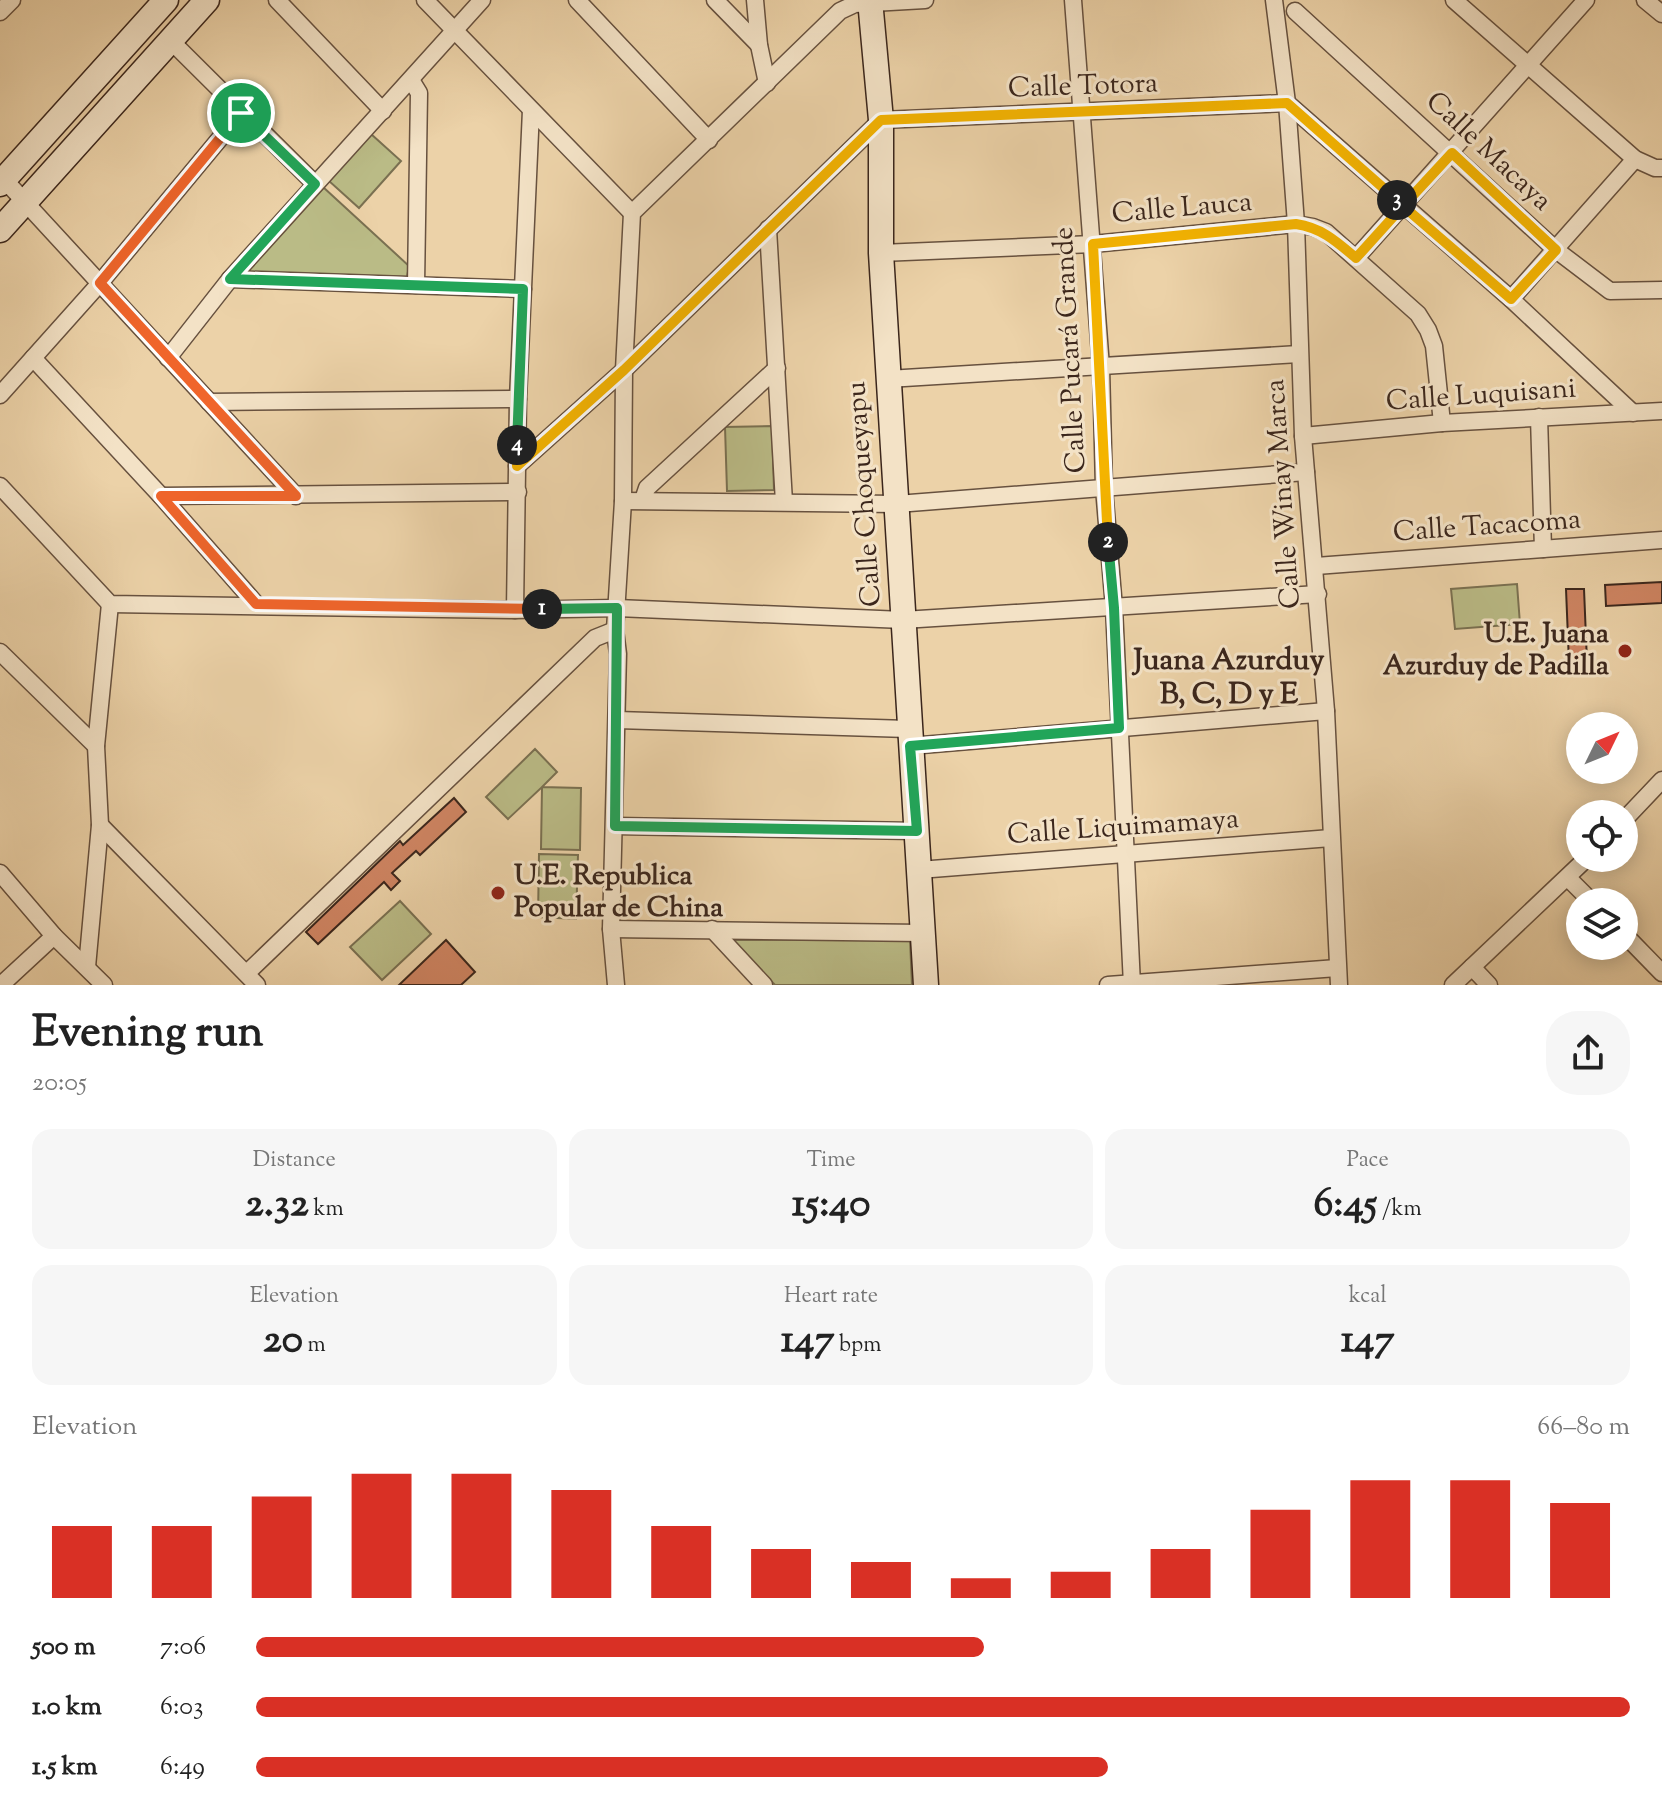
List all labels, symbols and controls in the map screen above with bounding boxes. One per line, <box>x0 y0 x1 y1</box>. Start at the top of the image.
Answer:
street label: Calle Totora <box>1007 64 1159 110</box>
pin <box>207 79 275 147</box>
street label: Calle Macaya <box>1416 83 1560 221</box>
icon: arrive <box>219 91 263 135</box>
pin: 3 <box>1377 180 1417 220</box>
street label: Calle Lauca <box>1110 183 1254 235</box>
text: 3 <box>1393 184 1401 216</box>
street label: Calle Pucará Grande <box>1045 226 1097 474</box>
street label: Calle Luquisani <box>1385 369 1577 423</box>
street label: Calle Winay Marca <box>1256 378 1312 610</box>
street label: Calle Choqueyapu <box>837 380 893 608</box>
pin: 4 <box>497 425 537 465</box>
text: 4 <box>511 429 523 461</box>
street label: Calle Tacacoma <box>1392 500 1582 554</box>
pin: 2 <box>1088 522 1128 562</box>
text: 2 <box>1103 526 1113 558</box>
pin: 1 <box>522 589 562 629</box>
text: 1 <box>538 593 546 625</box>
place label: U.E. Juana Azurduy de Padilla <box>1383 615 1609 687</box>
district label: Juana Azurduy B, C, D y E <box>1132 640 1324 717</box>
marker: U.E. Juana Azurduy de Padilla <box>1616 642 1634 660</box>
north arrow <box>1566 712 1638 784</box>
map controls <box>1566 712 1638 960</box>
street label: Calle Liquimamaya <box>1006 800 1240 856</box>
button: locate <box>1566 800 1638 872</box>
place label: U.E. Republica Popular de China <box>514 857 723 929</box>
marker: U.E. Republica Popular de China <box>489 884 507 902</box>
button: layers <box>1566 888 1638 960</box>
text: Evening run <box>32 1003 264 1066</box>
button: share <box>1546 1011 1630 1095</box>
text: 20:05 <box>32 1065 87 1102</box>
text: Distance <box>253 1145 336 1177</box>
text: Time <box>807 1145 855 1177</box>
text: Pace <box>1347 1145 1389 1177</box>
text: 2.32 <box>245 1177 309 1234</box>
text: 15:40 <box>792 1177 870 1234</box>
text: 6:45 <box>1314 1177 1377 1234</box>
text: km <box>309 1194 344 1226</box>
text: /km <box>1377 1194 1422 1226</box>
text: Elevation <box>250 1281 339 1313</box>
text: Heart rate <box>784 1281 878 1313</box>
text: kcal <box>1349 1281 1387 1313</box>
text: 20 <box>263 1313 303 1370</box>
text: 147 <box>781 1313 834 1370</box>
text: 147 <box>1341 1313 1395 1370</box>
text: m <box>303 1330 326 1362</box>
text: bpm <box>834 1330 881 1362</box>
text: Elevation <box>32 1409 137 1446</box>
text: 66–80 m <box>1537 1409 1630 1446</box>
text: 500 m <box>32 1629 95 1666</box>
text: 7:06 <box>160 1629 206 1666</box>
text: 1.0 km <box>32 1689 102 1726</box>
text: 6:03 <box>160 1689 203 1726</box>
text: 1.5 km <box>32 1749 98 1786</box>
text: 6:49 <box>160 1749 205 1786</box>

